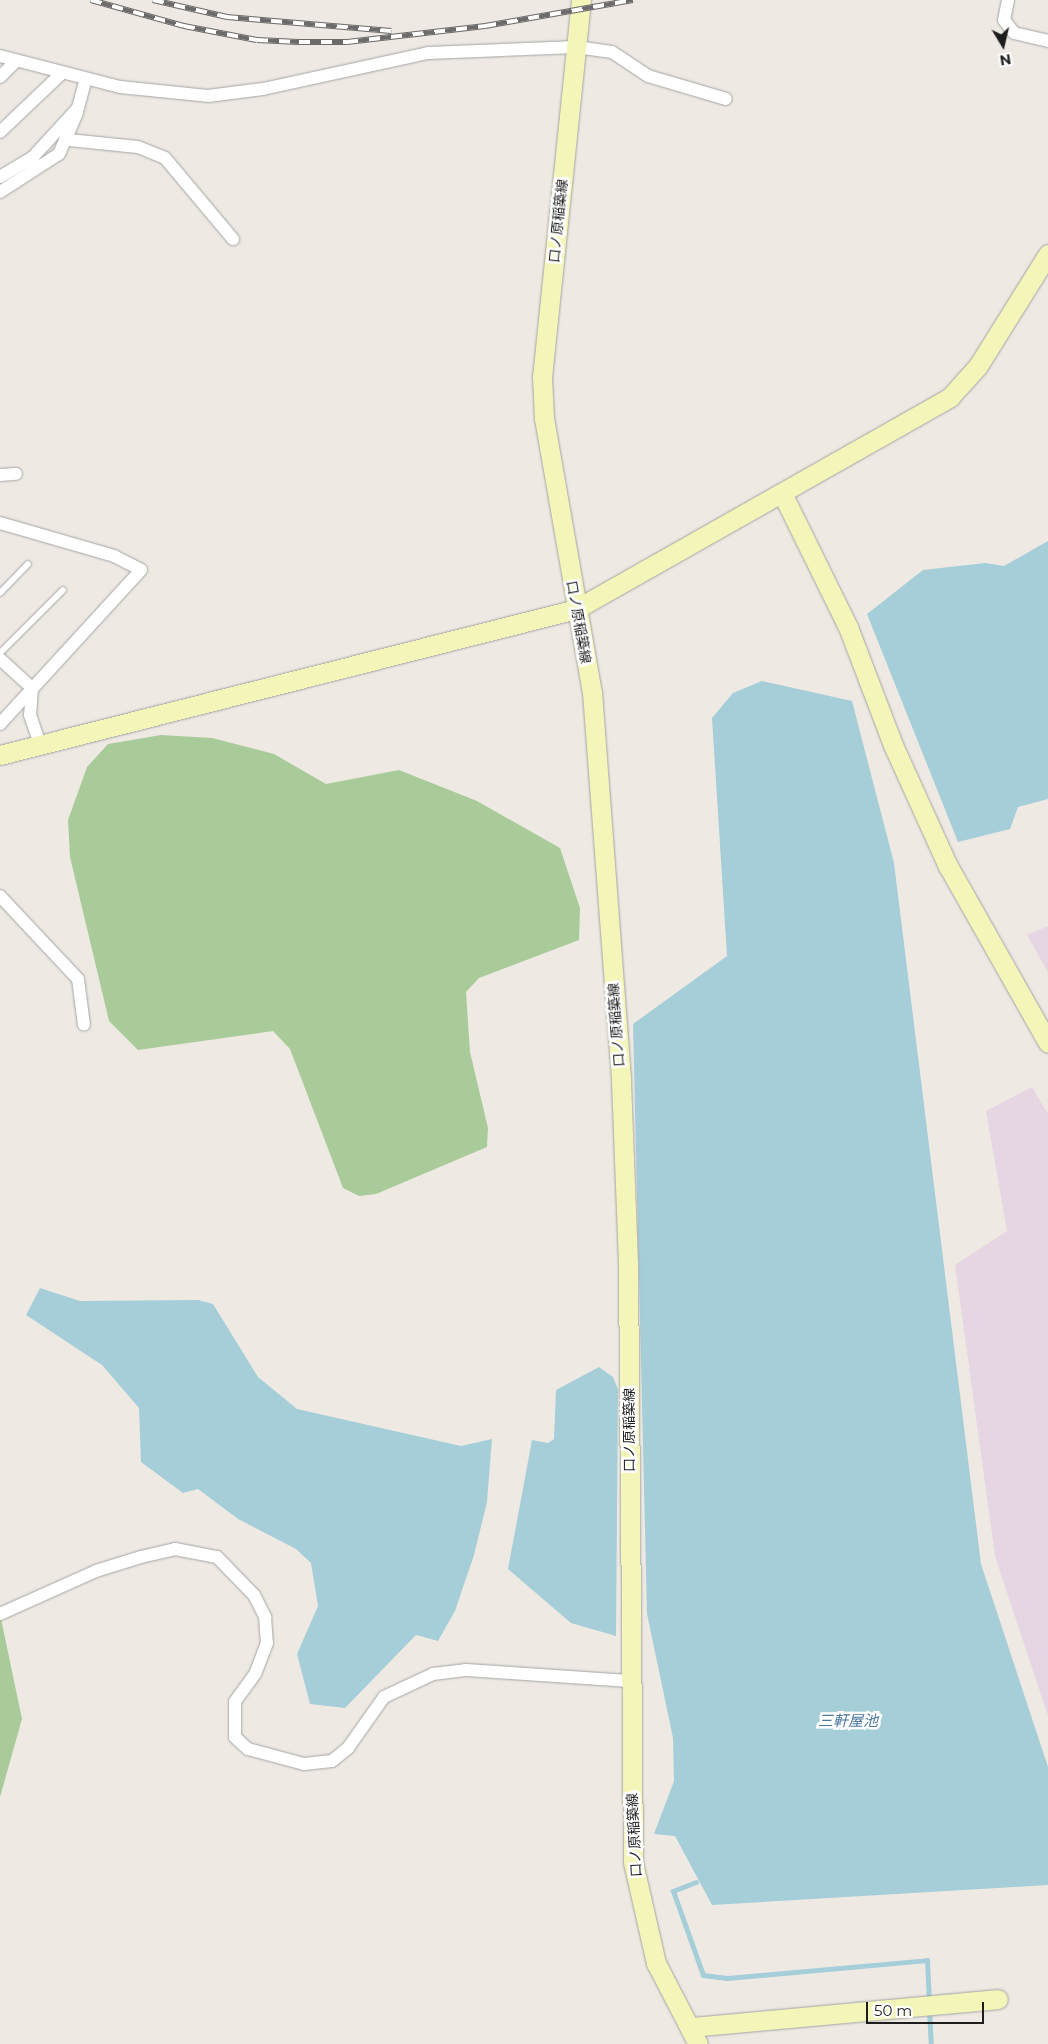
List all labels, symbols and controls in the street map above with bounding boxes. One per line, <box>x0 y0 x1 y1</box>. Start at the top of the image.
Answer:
north arrow <box>978 20 1028 70</box>
text: N <box>998 50 1012 70</box>
street label: 口ノ原稲築線 <box>545 178 571 264</box>
street label: 口ノ原稲築線 <box>563 579 595 665</box>
street label: 口ノ原稲築線 <box>605 983 627 1067</box>
street label: 口ノ原稲築線 <box>621 1388 637 1472</box>
water label: 三軒屋池 <box>818 1712 878 1730</box>
street label: 口ノ原稲築線 <box>623 1793 645 1877</box>
scale bar <box>868 1992 986 2024</box>
text: 50 m <box>874 2001 912 2020</box>

